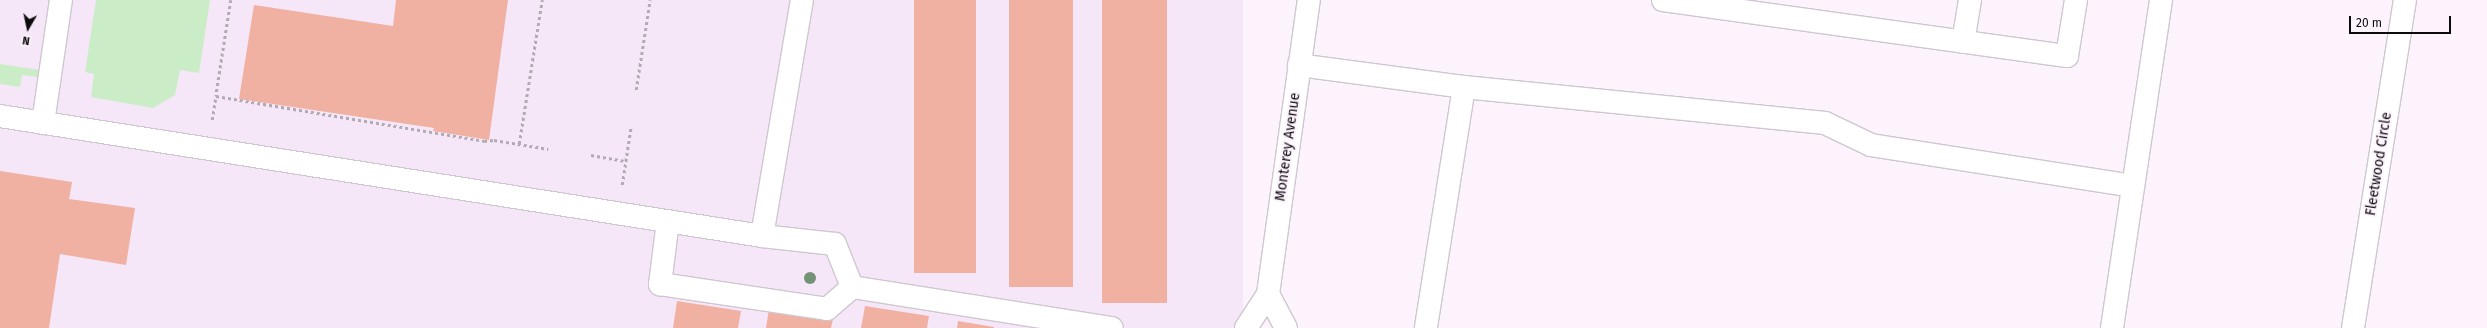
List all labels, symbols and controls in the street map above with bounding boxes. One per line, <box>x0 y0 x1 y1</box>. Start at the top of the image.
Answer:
north arrow <box>8 8 48 48</box>
scale bar <box>2351 8 2453 34</box>
text: 20 m <box>2356 16 2382 30</box>
text: N <box>21 33 31 47</box>
street label: Monterey Avenue <box>1272 92 1304 202</box>
street label: Fleetwood Circle <box>2363 111 2395 217</box>

